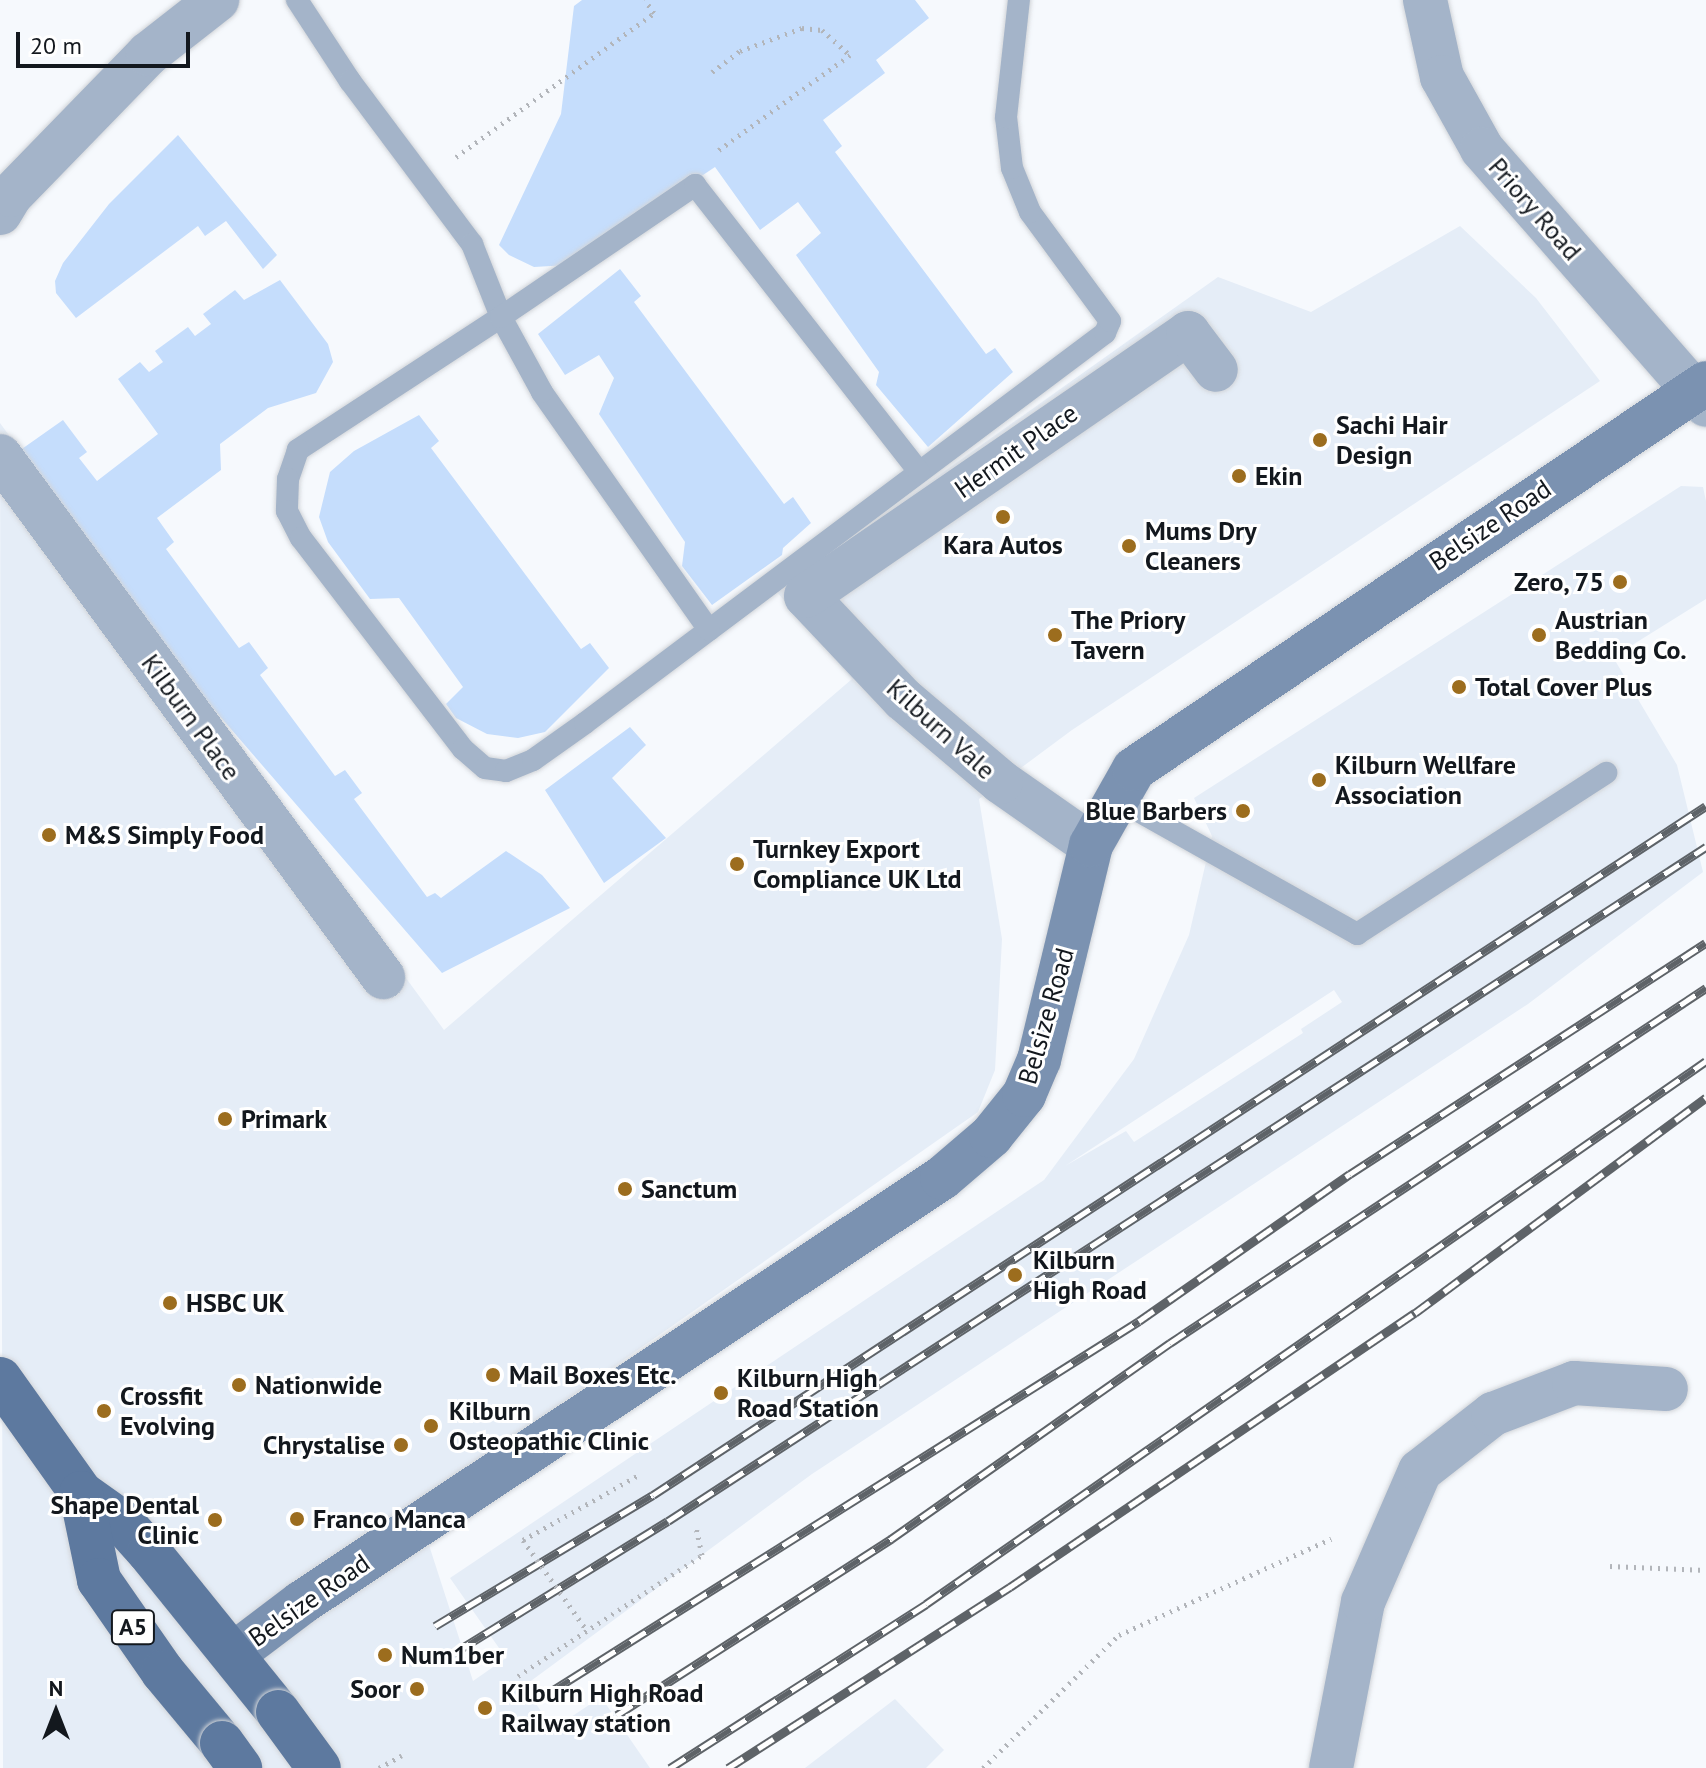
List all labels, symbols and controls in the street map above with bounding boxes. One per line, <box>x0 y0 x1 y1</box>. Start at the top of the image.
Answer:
scale bar <box>20 16 194 66</box>
text: 20 m <box>30 30 82 61</box>
street label: Priory Road <box>1482 151 1588 267</box>
street label: Hermit Place <box>949 397 1083 505</box>
place label: Sachi Hair Design <box>1336 409 1448 470</box>
marker: Sachi Hair Design <box>1311 431 1329 449</box>
place label: Ekin <box>1255 460 1303 492</box>
marker: Ekin <box>1230 467 1248 485</box>
street label: Belsize Road <box>1423 473 1557 577</box>
marker: Kara Autos <box>994 508 1012 526</box>
place label: Mums Dry Cleaners <box>1145 515 1257 576</box>
place label: Kara Autos <box>943 529 1063 561</box>
marker: Mums Dry Cleaners <box>1120 537 1138 555</box>
place label: Zero, 75 <box>1512 566 1604 598</box>
marker: Zero, 75 <box>1611 573 1629 591</box>
place label: The Priory Tavern <box>1071 604 1185 666</box>
place label: Austrian Bedding Co. <box>1555 604 1687 666</box>
marker: The Priory Tavern <box>1046 626 1064 644</box>
marker: Austrian Bedding Co. <box>1530 626 1548 644</box>
street label: Kilburn Place <box>135 648 247 786</box>
place label: Total Cover Plus <box>1475 671 1652 703</box>
street label: Kilburn Vale <box>880 672 1002 786</box>
marker: Total Cover Plus <box>1450 678 1468 696</box>
place label: Kilburn Wellfare Association <box>1335 749 1517 810</box>
marker: Kilburn Wellfare Association <box>1310 771 1328 789</box>
place label: Blue Barbers <box>1086 795 1227 827</box>
marker: Blue Barbers <box>1234 802 1252 820</box>
place label: M&S Simply Food <box>65 819 265 851</box>
marker: M&S Simply Food <box>40 826 58 844</box>
place label: Turnkey Export Compliance UK Ltd <box>753 833 962 894</box>
marker: Turnkey Export Compliance UK Ltd <box>728 855 746 873</box>
street label: Belsize Road <box>1012 944 1080 1088</box>
place label: Primark <box>241 1103 327 1135</box>
marker: Primark <box>216 1110 234 1128</box>
place label: Sanctum <box>641 1173 737 1205</box>
marker: Sanctum <box>616 1180 634 1198</box>
place label: Kilburn High Road <box>1033 1244 1147 1306</box>
marker: Kilburn High Road <box>1004 1264 1026 1286</box>
place label: HSBC UK <box>186 1287 286 1319</box>
marker: HSBC UK <box>161 1294 179 1312</box>
place label: Mail Boxes Etc. <box>509 1359 677 1391</box>
place label: Kilburn High Road Station <box>737 1362 879 1424</box>
marker: Mail Boxes Etc. <box>484 1366 502 1384</box>
place label: Nationwide <box>255 1369 382 1401</box>
marker: Nationwide <box>230 1376 248 1394</box>
place label: Crossfit Evolving <box>120 1380 215 1442</box>
marker: Kilburn High Road Station <box>712 1384 730 1402</box>
place label: Kilburn Osteopathic Clinic <box>449 1395 650 1456</box>
marker: Crossfit Evolving <box>95 1402 113 1420</box>
marker: Kilburn Osteopathic Clinic <box>420 1415 442 1437</box>
place label: Chrystalise <box>263 1429 385 1461</box>
marker: Chrystalise <box>392 1436 410 1454</box>
place label: Shape Dental Clinic <box>51 1489 199 1550</box>
place label: Franco Manca <box>313 1503 466 1535</box>
marker: Franco Manca <box>288 1510 306 1528</box>
marker: Shape Dental Clinic <box>206 1511 224 1529</box>
street label: Belsize Road <box>243 1547 375 1653</box>
road number: A5 <box>109 1607 157 1647</box>
place label: Num1ber <box>401 1639 504 1671</box>
marker: Num1ber <box>376 1646 394 1664</box>
north arrow <box>16 1672 96 1752</box>
place label: Soor <box>350 1673 401 1705</box>
text: N <box>49 1674 63 1702</box>
place label: Kilburn High Road Railway station <box>501 1677 703 1738</box>
marker: Soor <box>408 1680 426 1698</box>
marker: Kilburn High Road Railway station <box>476 1699 494 1717</box>

